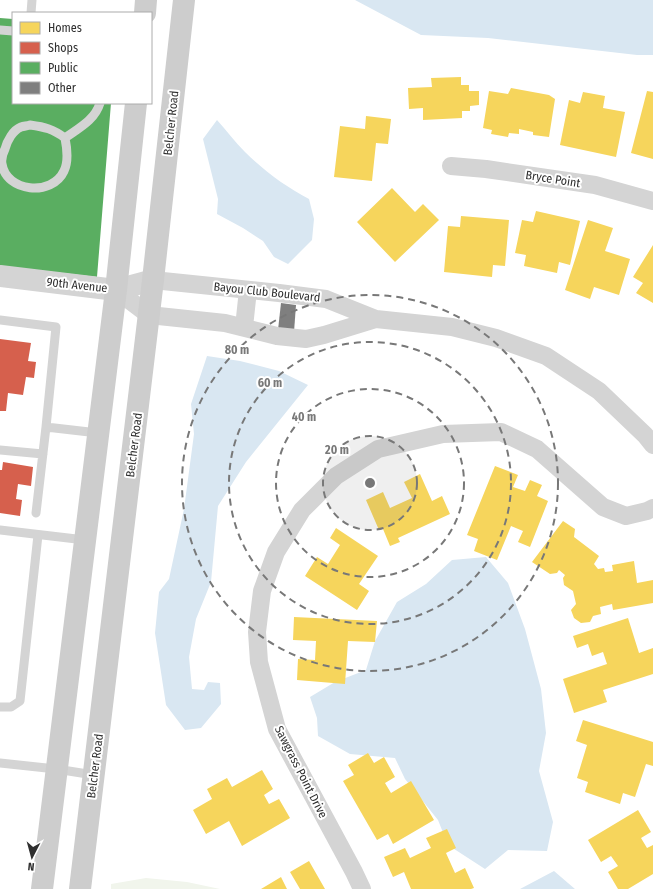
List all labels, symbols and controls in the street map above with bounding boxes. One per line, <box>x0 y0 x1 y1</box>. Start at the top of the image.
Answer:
legend <box>12 12 152 104</box>
text: Homes <box>48 21 82 35</box>
text: Shops <box>48 41 78 55</box>
text: Public <box>48 61 78 75</box>
text: Other <box>48 81 77 95</box>
street label: Belcher Road <box>161 90 181 156</box>
street label: Bryce Point <box>525 168 581 190</box>
street label: 90th Avenue <box>46 275 108 295</box>
street label: Bayou Club Boulevard <box>213 279 321 305</box>
text: 80 m <box>225 343 249 357</box>
text: 60 m <box>258 376 282 390</box>
text: 40 m <box>292 410 316 424</box>
street label: Belcher Road <box>123 412 145 478</box>
text: 20 m <box>324 443 349 457</box>
centre of rings <box>363 476 377 490</box>
street label: Sawgrass Point Drive <box>272 724 330 820</box>
street label: Belcher Road <box>84 733 106 799</box>
north arrow <box>12 837 52 877</box>
text: N <box>27 860 35 873</box>

